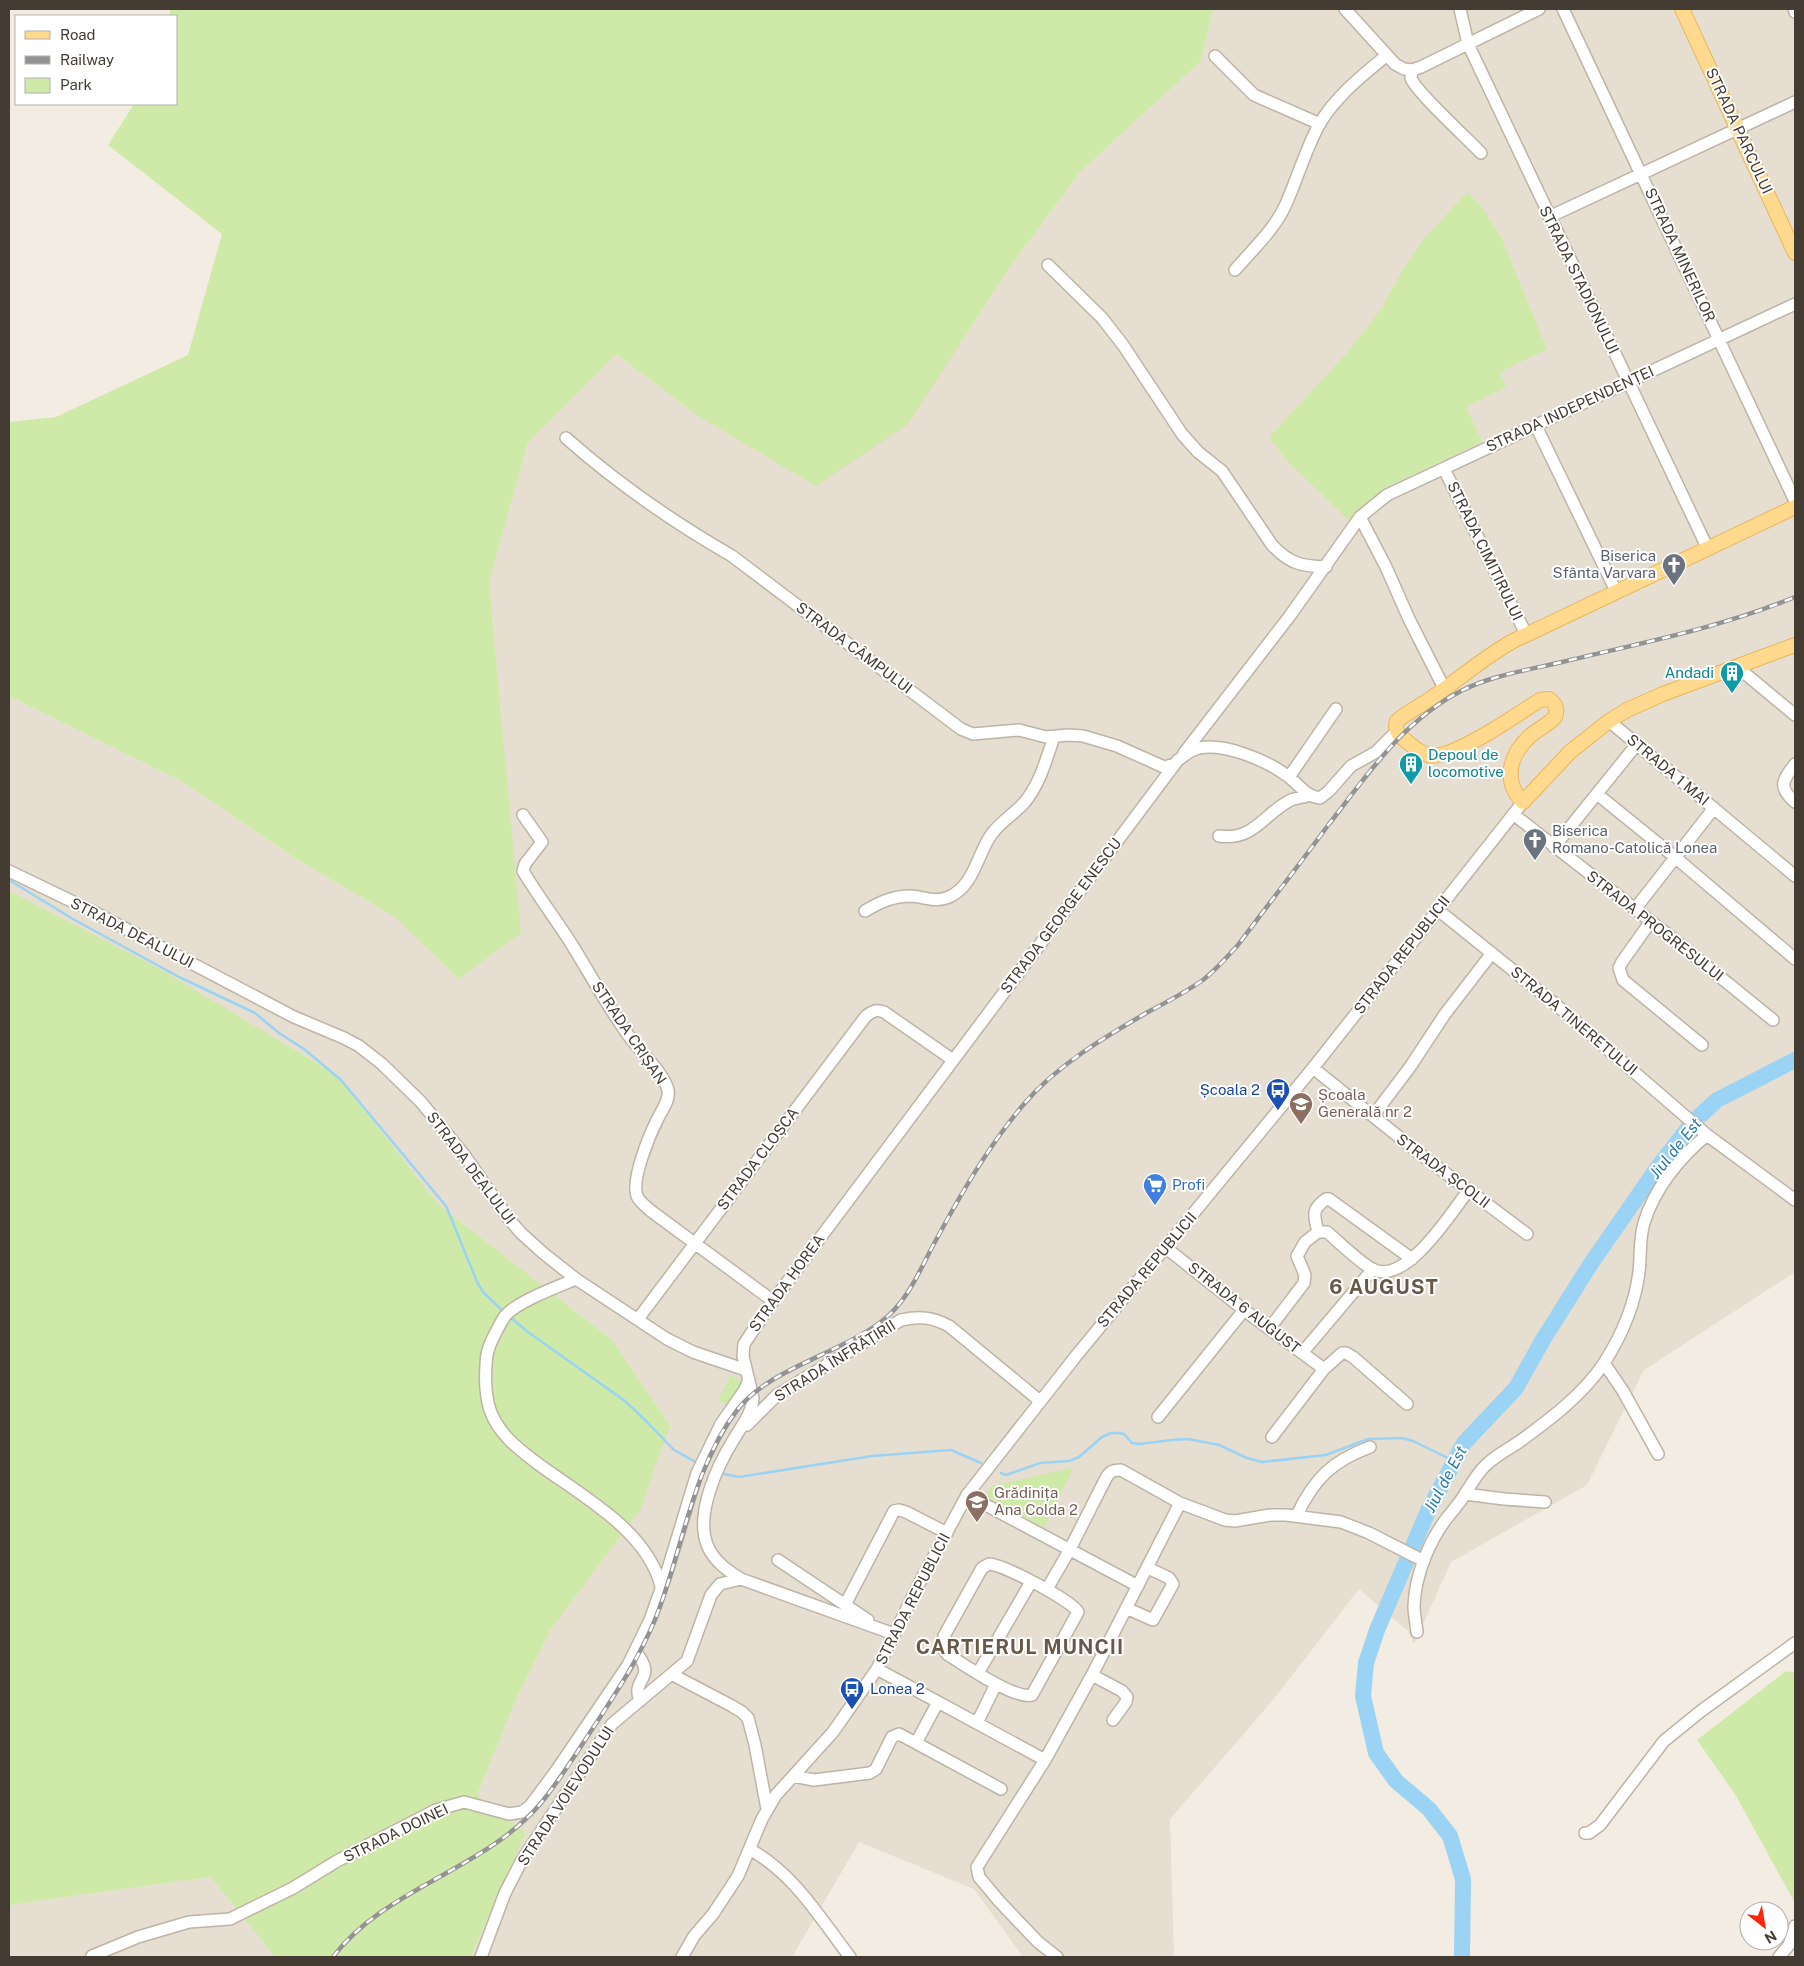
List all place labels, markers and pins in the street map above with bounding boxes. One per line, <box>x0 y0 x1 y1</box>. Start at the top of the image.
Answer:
place label: Biserica Sfânta Varvara <box>1553 547 1656 581</box>
church icon: Biserica Sfânta Varvara <box>1661 552 1687 586</box>
building icon: Andadi <box>1719 660 1745 694</box>
place label: Andadi <box>1665 664 1714 681</box>
place label: Depoul de locomotive <box>1428 746 1504 780</box>
building icon: Depoul de locomotive <box>1398 751 1424 785</box>
place label: Biserica Romano-Catolică Lonea <box>1552 822 1717 856</box>
church icon: Biserica Romano-Catolică Lonea <box>1522 827 1548 861</box>
bus stop icon: Școala 2 <box>1265 1077 1291 1111</box>
place label: Școala 2 <box>1200 1081 1260 1098</box>
place label: Școala Generală nr 2 <box>1318 1086 1412 1120</box>
school or university icon: Școala Generală nr 2 <box>1288 1091 1314 1125</box>
supermarket icon: Profi <box>1142 1172 1168 1206</box>
place label: Profi <box>1172 1176 1205 1193</box>
place label: Grădinița Ana Colda 2 <box>994 1484 1078 1518</box>
school or university icon: Grădinița Ana Colda 2 <box>964 1489 990 1523</box>
bus stop icon: Lonea 2 <box>839 1676 865 1710</box>
place label: Lonea 2 <box>870 1680 925 1697</box>

